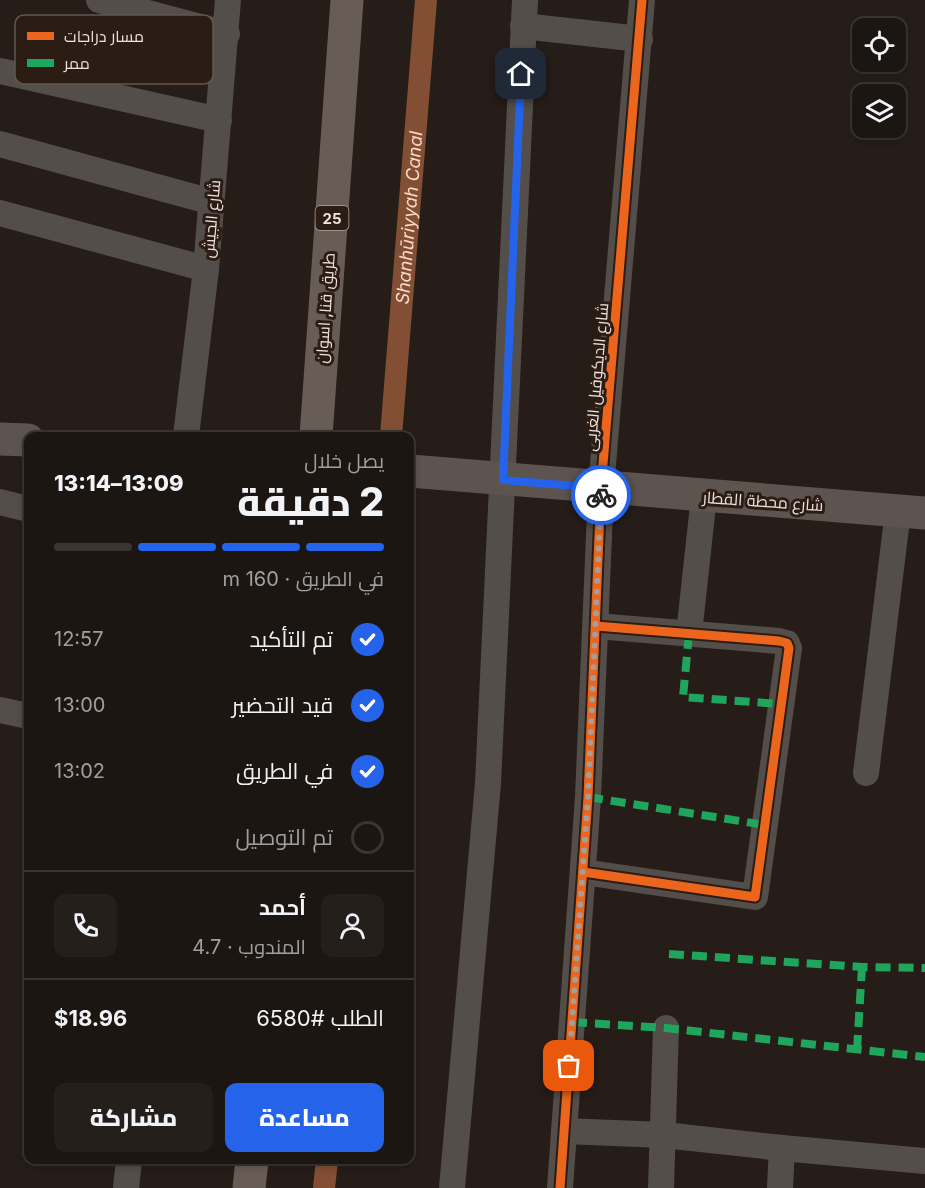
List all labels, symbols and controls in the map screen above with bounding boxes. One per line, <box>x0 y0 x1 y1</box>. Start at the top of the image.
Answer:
legend <box>15 15 213 84</box>
map controls <box>852 18 906 138</box>
button: locate <box>852 18 906 72</box>
text: مسار دراجات <box>64 26 144 46</box>
pin <box>495 48 546 99</box>
text: ممر <box>63 53 90 73</box>
icon: home <box>504 57 537 90</box>
button: layers <box>852 84 906 138</box>
water label: Shanhūriyyah Canal <box>391 130 426 305</box>
street label: شارع الجيش <box>198 179 226 259</box>
road number: 25 <box>316 206 348 230</box>
street label: طريق قنا, اسوان <box>311 252 340 364</box>
street label: شارع الديكوفيل الغربى <box>580 302 614 452</box>
text: يصل خلال <box>304 449 384 473</box>
courier <box>571 465 631 525</box>
text: 13:09–13:14 <box>54 470 183 496</box>
text: 2 دقيقة <box>237 478 384 525</box>
icon: bike <box>585 479 618 512</box>
street label: شارع محطة القطار <box>701 487 824 517</box>
text: في الطريق · 160 m <box>223 567 384 591</box>
icon: check <box>351 623 384 656</box>
text: تم التأكيد <box>250 626 333 652</box>
text: 12:57 <box>54 627 104 651</box>
icon: check <box>351 689 384 722</box>
text: قيد التحضير <box>232 692 333 718</box>
text: 13:00 <box>54 693 105 717</box>
icon: check <box>351 755 384 788</box>
text: في الطريق <box>236 758 333 784</box>
text: 13:02 <box>54 759 105 783</box>
text: تم التوصيل <box>235 824 333 850</box>
button: phone <box>54 894 117 957</box>
text: أحمد <box>259 894 306 920</box>
button: person <box>321 894 384 957</box>
text: المندوب · 4.7 <box>192 935 306 959</box>
text: $18.96 <box>54 1005 127 1031</box>
text: الطلب #6580 <box>256 1005 384 1031</box>
pin <box>543 1040 594 1091</box>
icon: bag <box>552 1049 585 1082</box>
button: مشاركة <box>54 1083 213 1152</box>
button: مساعدة <box>225 1083 384 1152</box>

